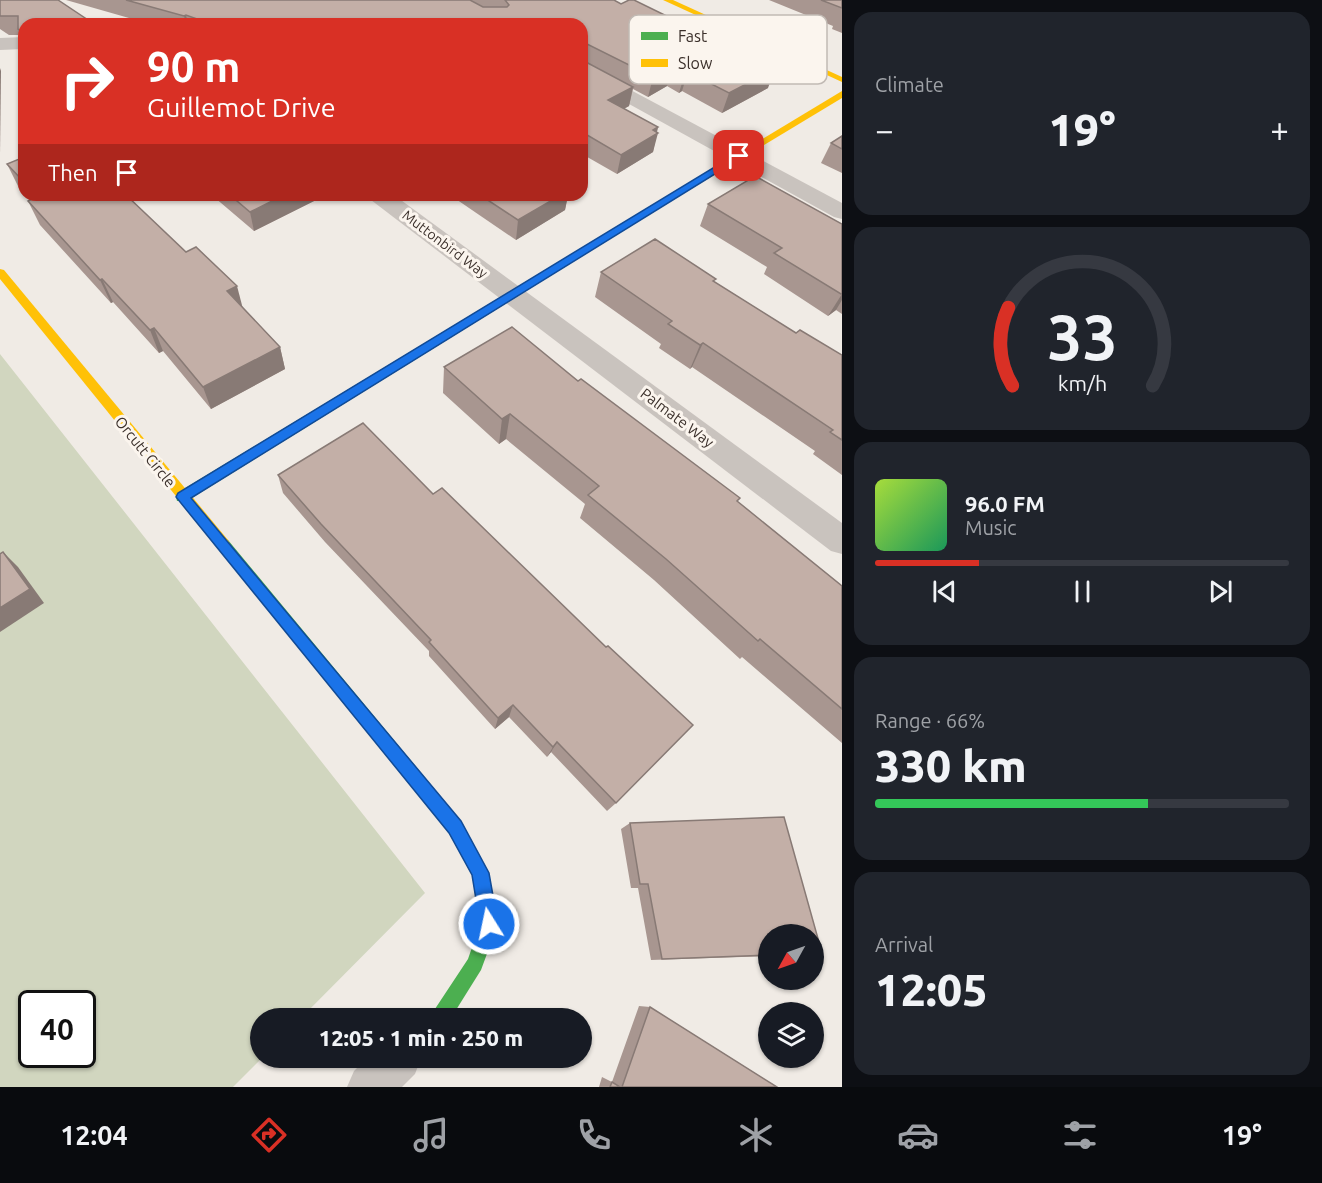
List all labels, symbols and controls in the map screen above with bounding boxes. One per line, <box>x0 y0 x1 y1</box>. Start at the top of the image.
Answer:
legend <box>629 15 827 84</box>
text: Fast <box>678 27 708 45</box>
icon: right <box>48 42 126 120</box>
text: 90 m <box>147 43 241 90</box>
text: Slow <box>678 54 713 72</box>
text: Climate <box>875 73 944 96</box>
text: Guillemot Drive <box>147 92 336 122</box>
text: 19° <box>1048 104 1116 155</box>
text: − <box>875 111 894 148</box>
text: + <box>1270 111 1289 148</box>
pin <box>713 130 764 181</box>
icon: arrive <box>722 139 755 172</box>
icon: arrive <box>110 156 143 189</box>
text: Then <box>48 160 98 185</box>
street label: Muttonbird Way <box>399 207 491 281</box>
text: 33 <box>1047 302 1117 372</box>
text: km/h <box>1057 371 1107 395</box>
street label: Palmate Way <box>637 385 717 451</box>
street label: Orcutt Circle <box>112 413 179 490</box>
text: 96.0 FM <box>965 491 1045 516</box>
text: Music <box>965 516 1017 539</box>
icon: previous <box>928 575 961 608</box>
icon: pause <box>1066 575 1099 608</box>
icon: next <box>1204 575 1237 608</box>
text: Range · 66% <box>875 709 985 732</box>
text: 330 km <box>875 740 1027 791</box>
position arrow <box>457 892 521 956</box>
north arrow <box>758 924 824 990</box>
map controls <box>758 924 824 1068</box>
text: Arrival <box>875 933 933 956</box>
text: 12:05 <box>875 964 988 1015</box>
speed limit sign: 40 <box>18 990 96 1068</box>
button: layers <box>758 1002 824 1068</box>
text: 12:05 · 1 min · 250 m <box>319 1025 523 1050</box>
icon: directions <box>248 1114 290 1156</box>
icon: music <box>410 1114 452 1156</box>
icon: phone <box>573 1114 615 1156</box>
icon: climate <box>735 1114 777 1156</box>
icon: car <box>897 1114 939 1156</box>
icon: filters <box>1059 1114 1101 1156</box>
text: 12:04 <box>60 1120 128 1150</box>
text: 19° <box>1222 1120 1262 1150</box>

